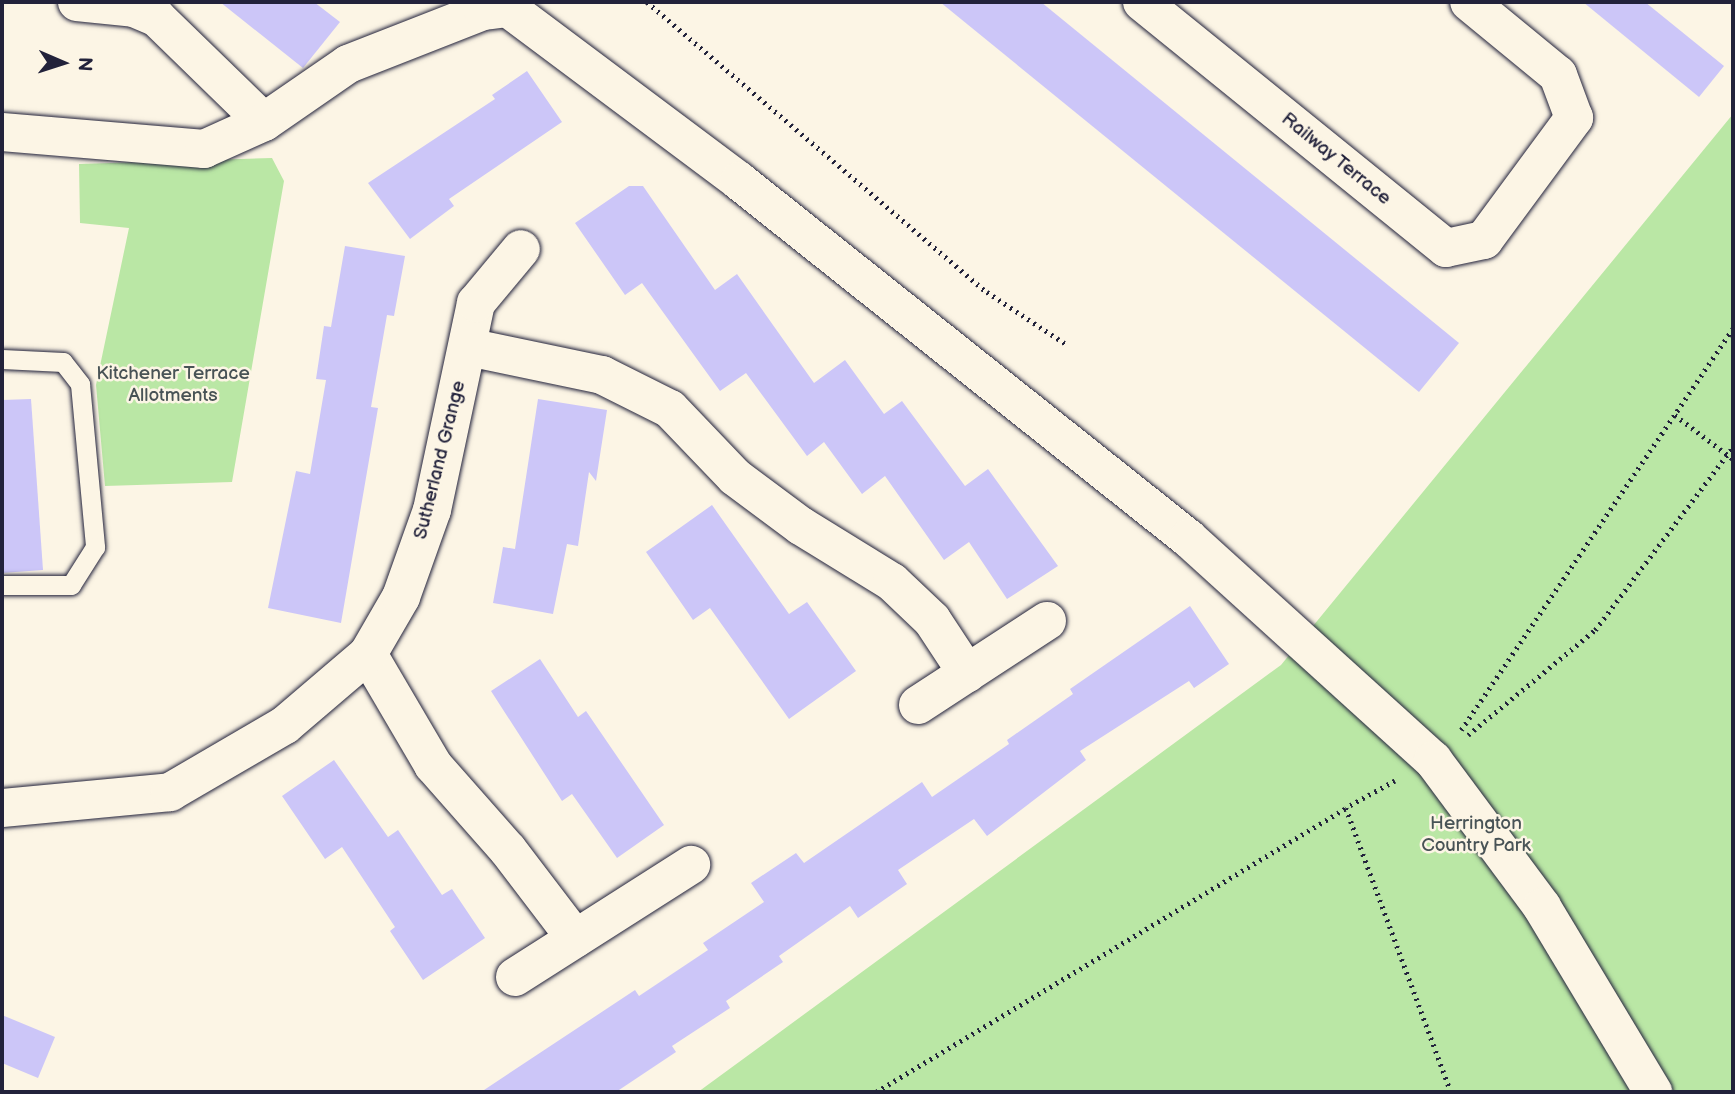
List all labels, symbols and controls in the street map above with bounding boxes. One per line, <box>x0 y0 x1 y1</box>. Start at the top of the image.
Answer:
north arrow <box>28 28 98 98</box>
text: N <box>73 56 96 72</box>
street label: Railway Terrace <box>1276 107 1396 211</box>
park label: Kitchener Terrace Allotments <box>96 363 250 407</box>
street label: Sutherland Grange <box>409 378 471 542</box>
park label: Herrington Country Park <box>1421 813 1531 857</box>

